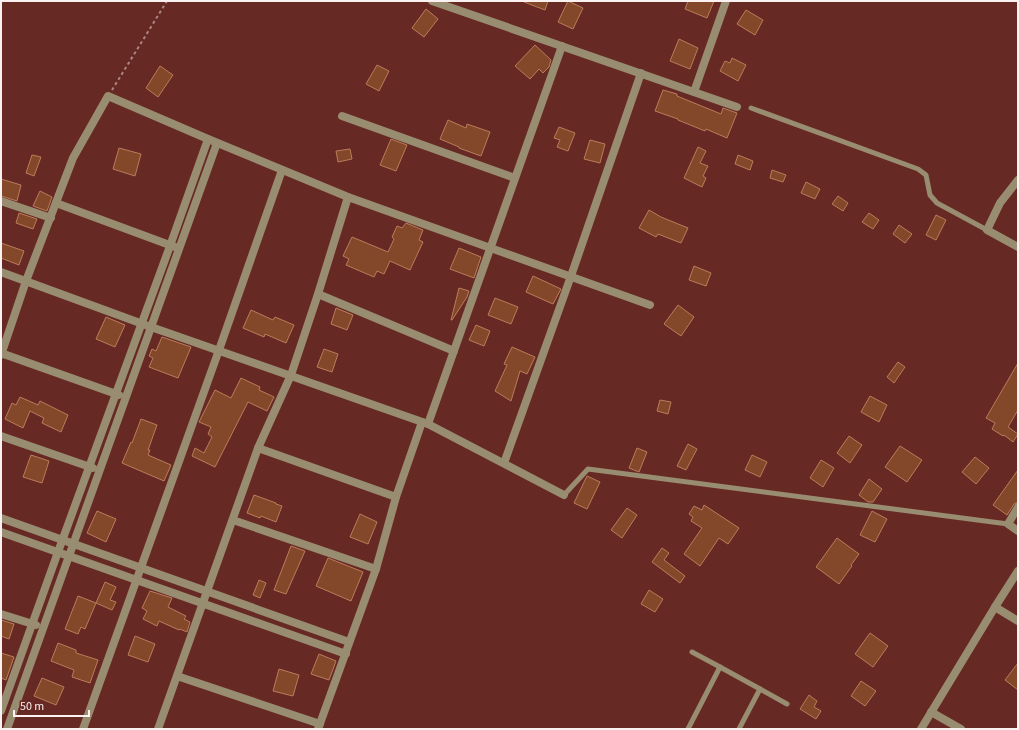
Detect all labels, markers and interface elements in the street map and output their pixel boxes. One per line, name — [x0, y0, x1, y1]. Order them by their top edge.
scale bar — [14, 692, 89, 718]
text: 50 m — [20, 698, 44, 715]

